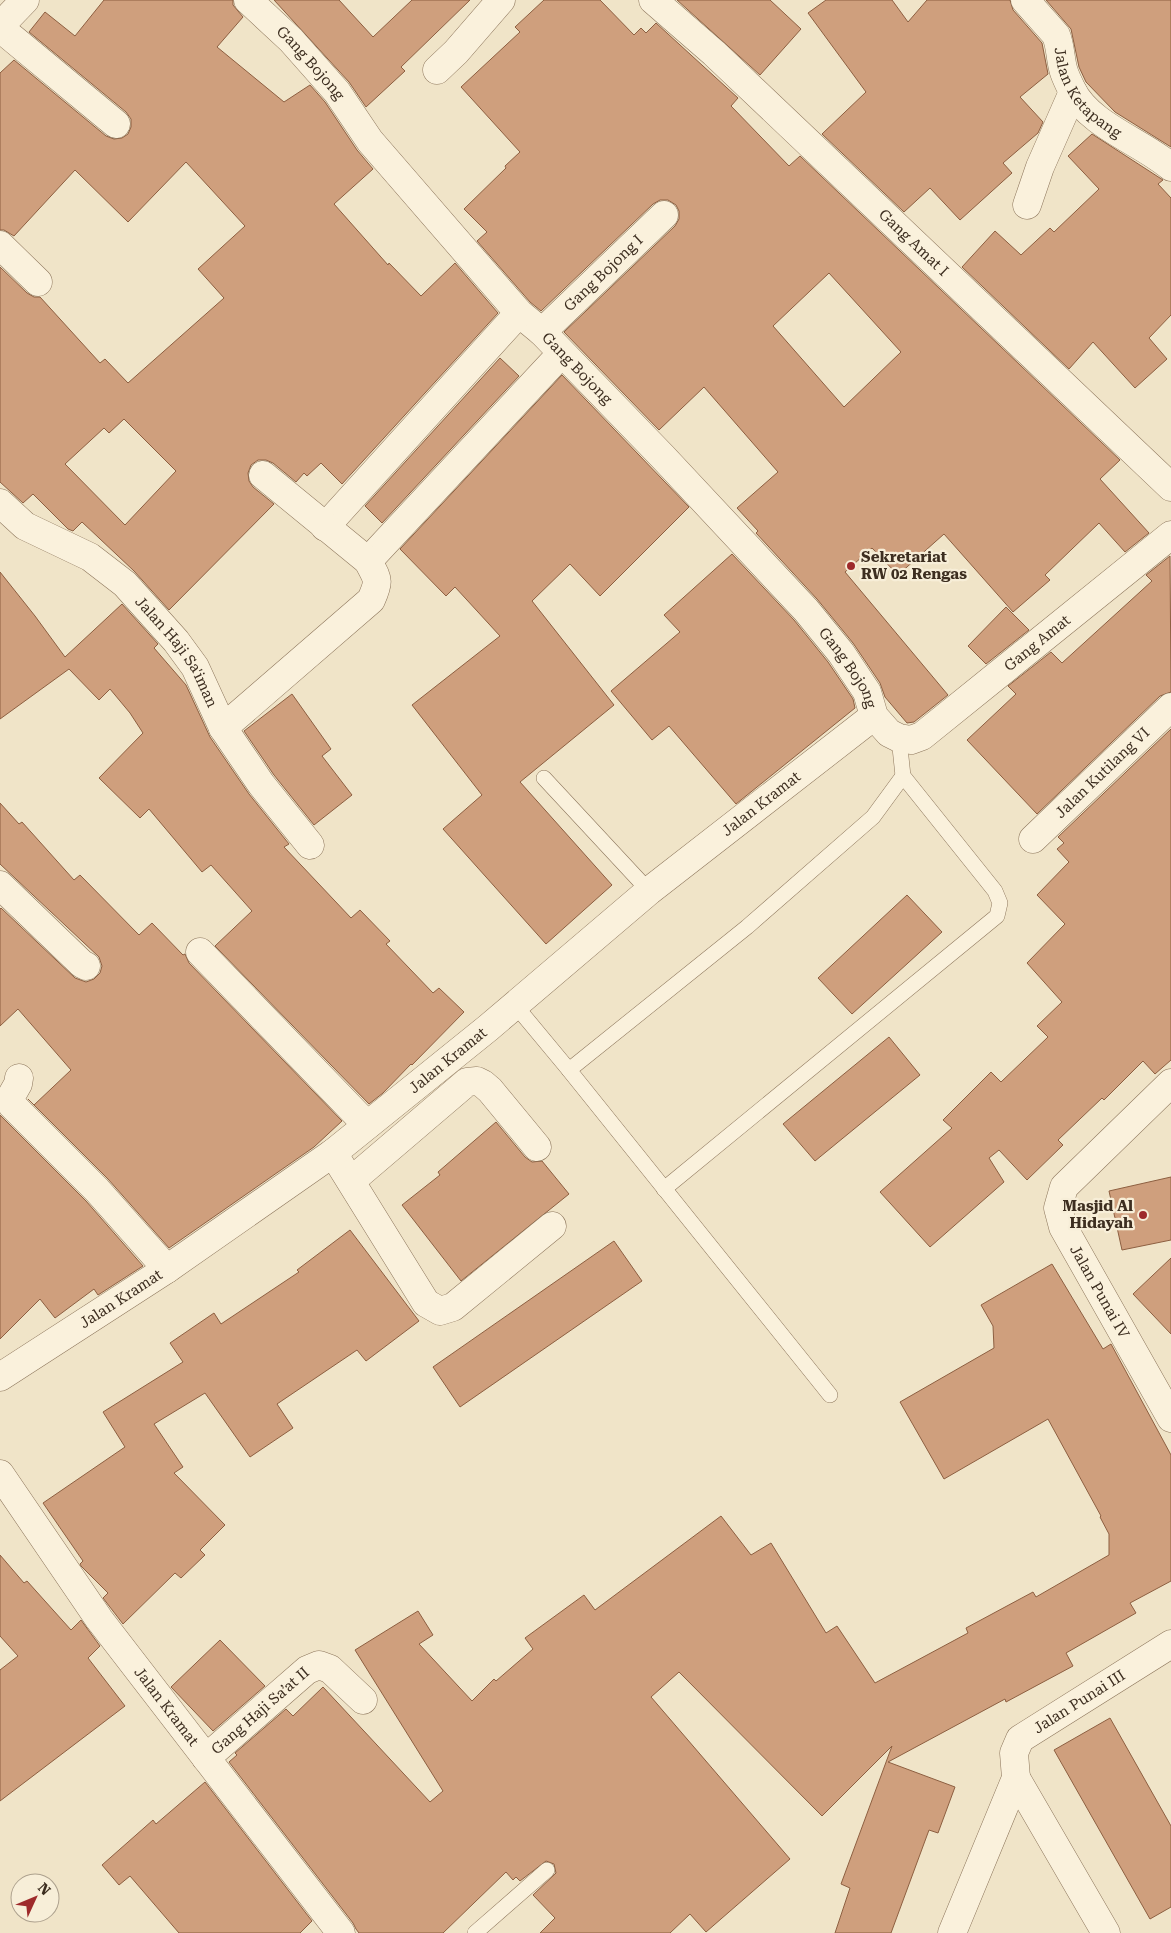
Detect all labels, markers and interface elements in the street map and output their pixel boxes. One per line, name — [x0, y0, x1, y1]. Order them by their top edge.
street label: Gang Bojong — [273, 22, 349, 104]
street label: Jalan Ketapang — [1051, 46, 1125, 142]
street label: Gang Amat I — [875, 205, 952, 280]
street label: Gang Bojong I — [560, 231, 647, 315]
street label: Gang Bojong — [538, 328, 616, 408]
place label: Sekretariat RW 02 Rengas — [861, 548, 967, 583]
marker: Sekretariat RW 02 Rengas — [845, 560, 857, 572]
street label: Jalan Haji Sa'iman — [131, 593, 221, 710]
street label: Gang Amat — [1000, 611, 1074, 675]
street label: Gang Bojong — [815, 624, 880, 711]
street label: Jalan Kutilang VI — [1051, 723, 1153, 822]
street label: Jalan Kramat — [718, 767, 804, 840]
street label: Jalan Kramat — [405, 1023, 491, 1097]
place label: Masjid Al Hidayah — [1062, 1197, 1133, 1232]
marker: Masjid Al Hidayah — [1137, 1209, 1149, 1221]
street label: Jalan Punai IV — [1066, 1242, 1133, 1342]
street label: Jalan Kramat — [76, 1265, 166, 1332]
street label: Jalan Kramat — [130, 1663, 203, 1750]
street label: Gang Haji Sa’at II — [208, 1663, 313, 1758]
street label: Jalan Punai III — [1030, 1666, 1129, 1737]
north arrow — [10, 1873, 60, 1923]
text: N — [35, 1880, 54, 1899]

